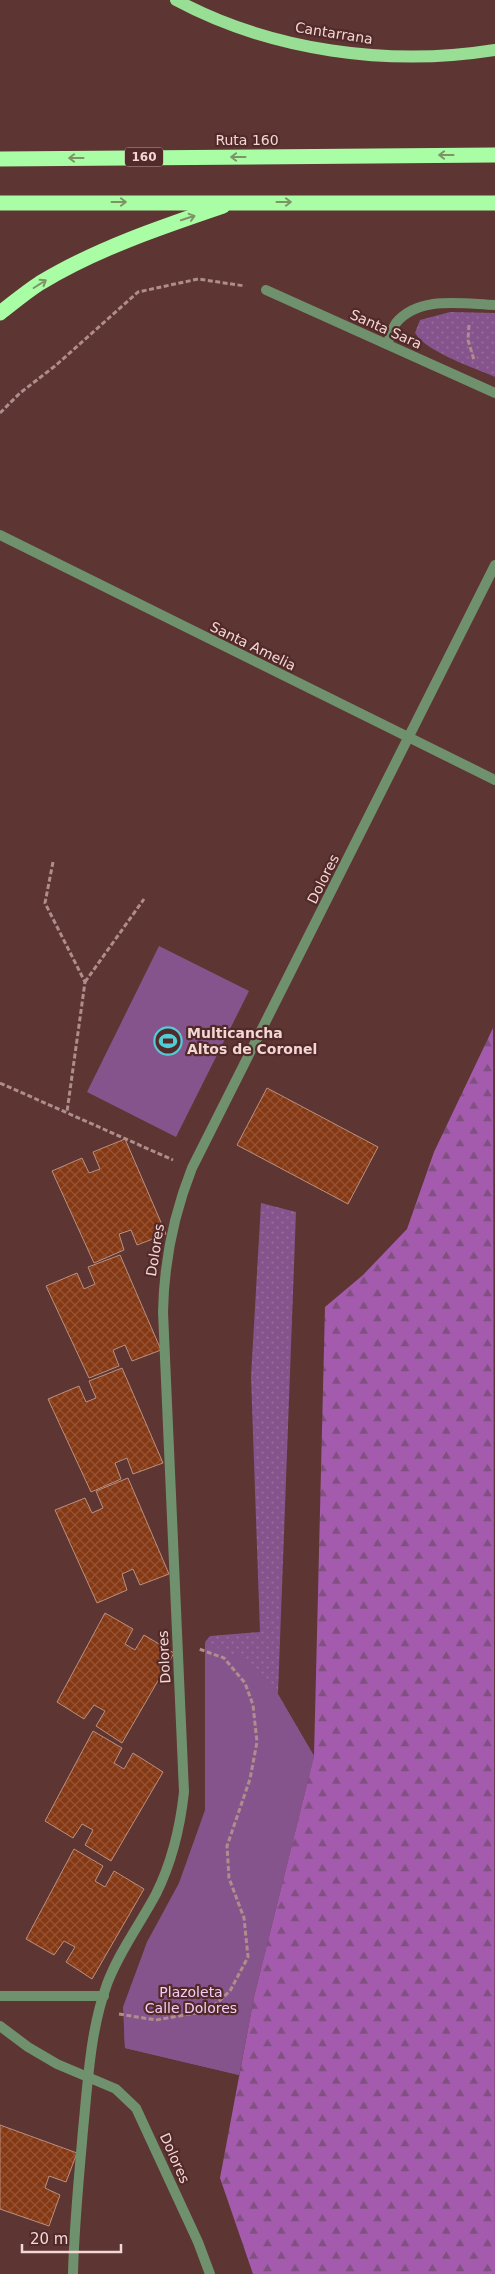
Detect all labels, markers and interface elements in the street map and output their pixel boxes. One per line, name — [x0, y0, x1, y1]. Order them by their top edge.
street label: Cantarrana — [294, 19, 374, 47]
street label: Ruta 160 — [215, 132, 279, 148]
road number: 160 — [125, 148, 163, 166]
one-way arrow — [439, 150, 455, 160]
one-way arrow — [231, 152, 247, 162]
one-way arrow — [68, 153, 84, 163]
one-way arrow — [276, 197, 292, 207]
one-way arrow — [110, 198, 126, 207]
one-way arrow — [179, 213, 195, 222]
one-way arrow — [32, 279, 46, 289]
street label: Santa Sara — [348, 306, 424, 352]
street label: Santa Amelia — [208, 618, 298, 674]
street label: Dolores — [304, 852, 342, 906]
place label: Multicancha Altos de Coronel — [187, 1025, 317, 1057]
sports icon: Multicancha Altos de Coronel — [153, 1026, 183, 1056]
street label: Dolores — [143, 1222, 167, 1278]
street label: Dolores — [155, 1630, 173, 1684]
park label: Plazoleta Calle Dolores — [145, 1984, 237, 2016]
street label: Dolores — [157, 2130, 193, 2186]
scale bar — [22, 2222, 121, 2254]
text: 20 m — [30, 2230, 68, 2248]

